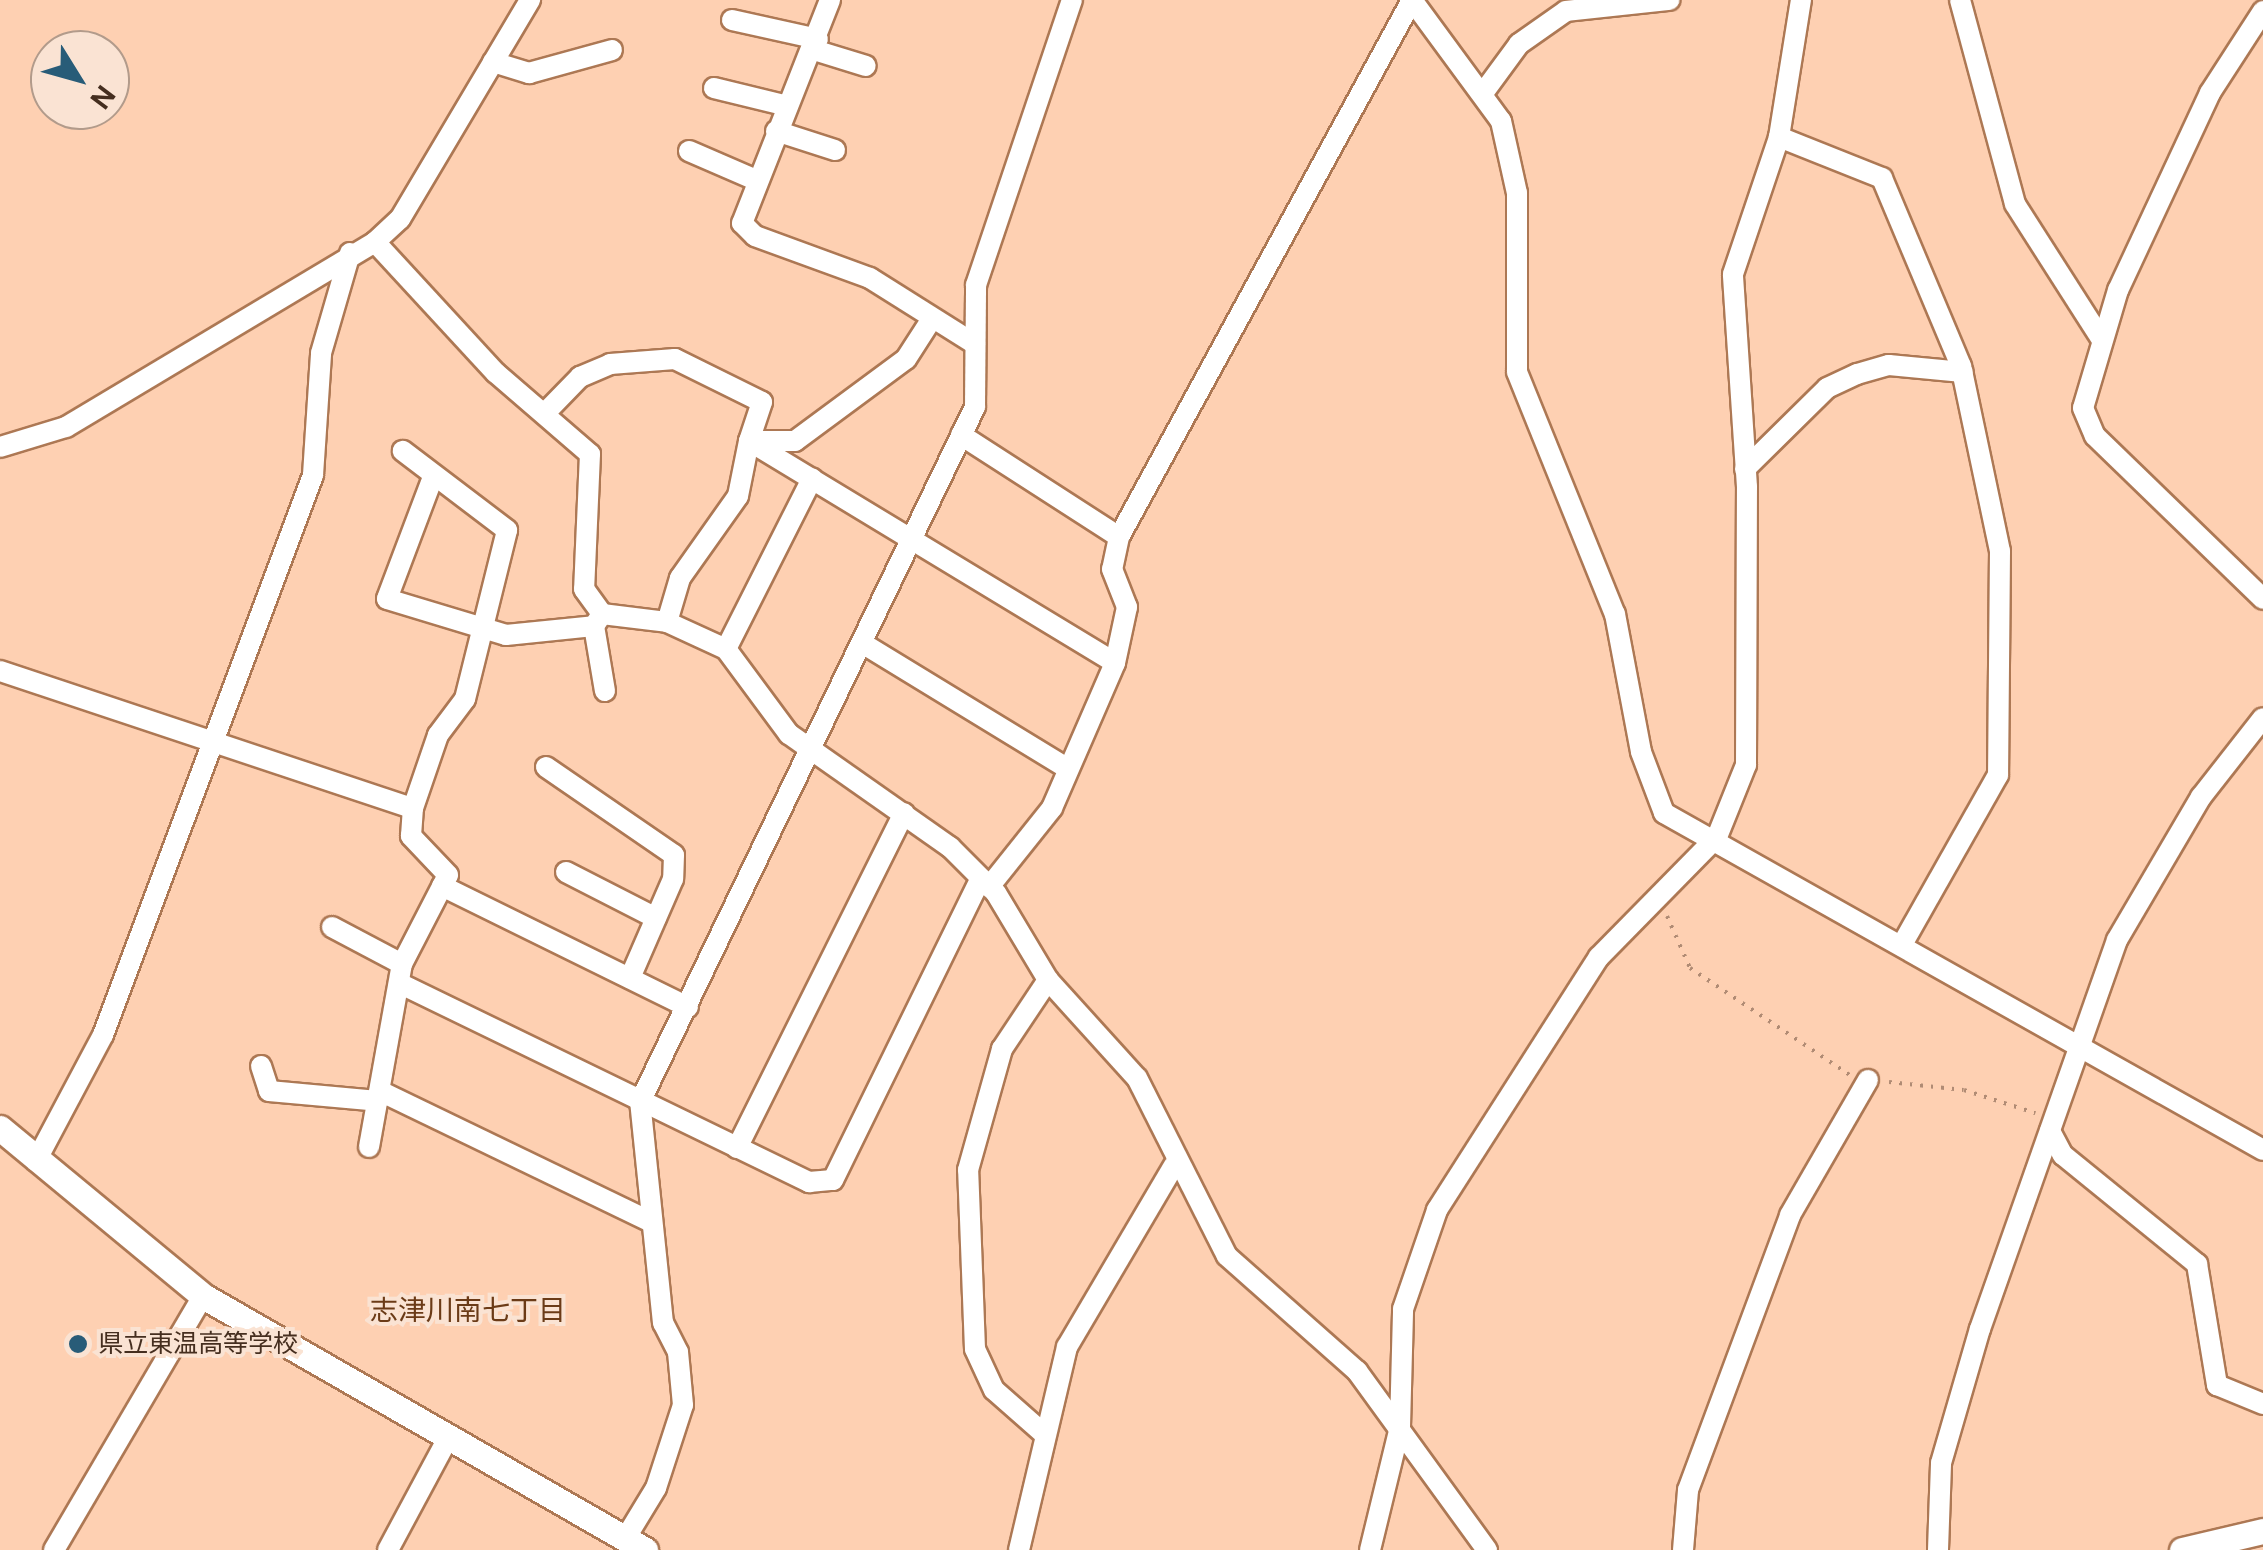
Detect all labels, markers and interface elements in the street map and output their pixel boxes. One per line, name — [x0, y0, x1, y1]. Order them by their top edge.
north arrow — [30, 30, 130, 130]
text: N — [82, 78, 124, 116]
district label: 志津川南七丁目 — [370, 1294, 566, 1328]
place label: 県立東温高等学校 — [98, 1329, 298, 1359]
marker: 県立東温高等学校 — [67, 1333, 89, 1355]

